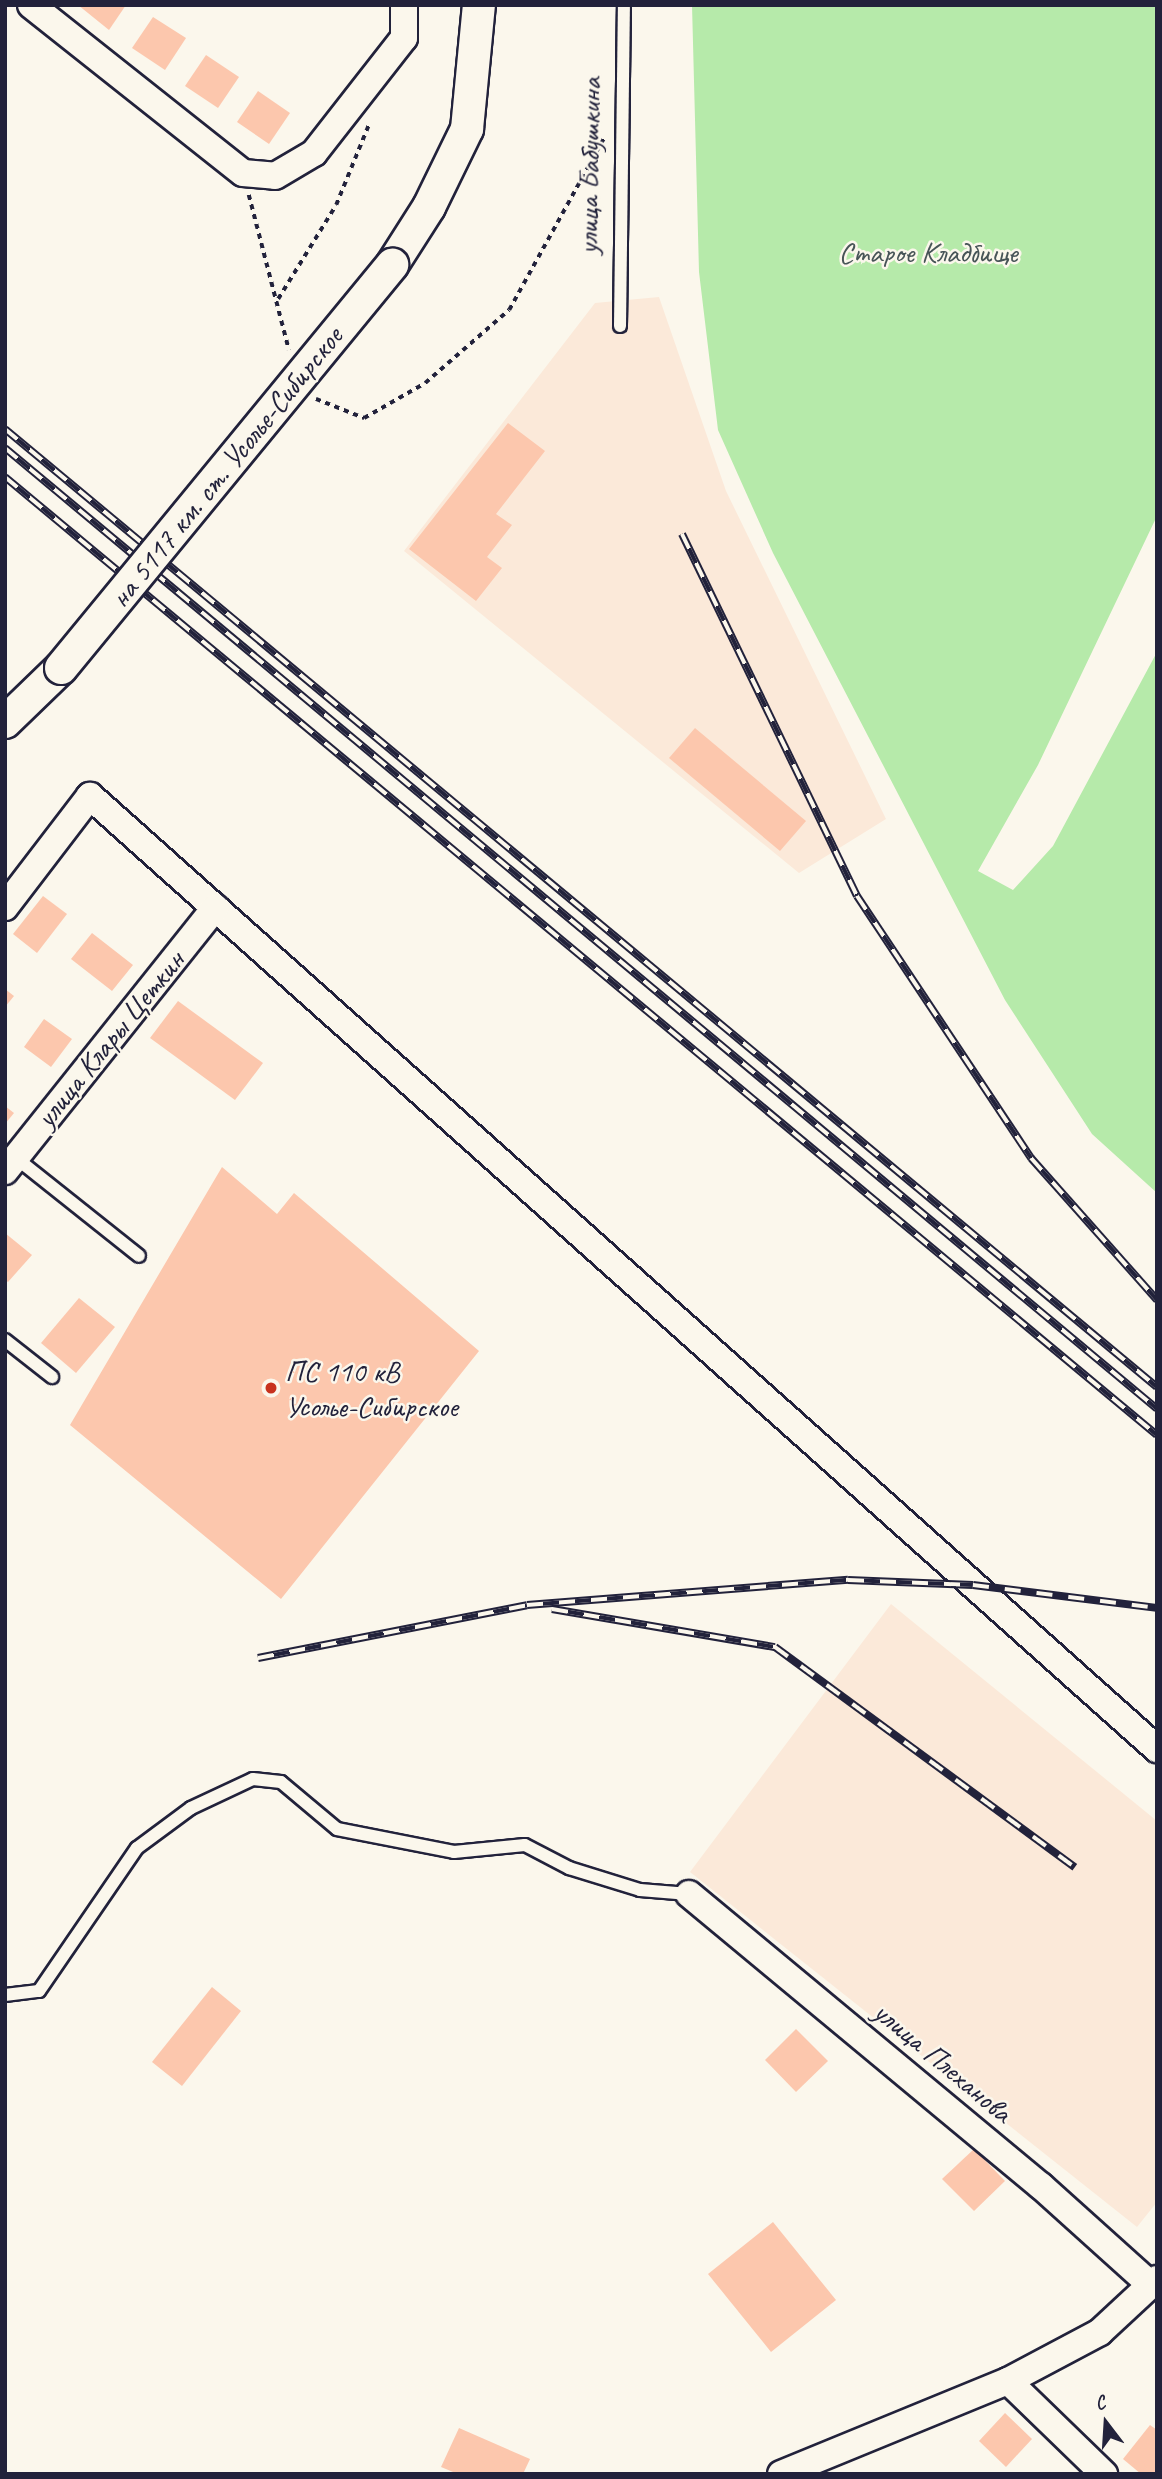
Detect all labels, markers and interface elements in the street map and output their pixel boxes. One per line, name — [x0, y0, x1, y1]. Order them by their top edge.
street label: улица Бабушкина — [569, 78, 609, 254]
park label: Старое Кладбище — [839, 234, 1017, 270]
street label: на 5117 км. ст. Усолье-Сибирское — [102, 319, 350, 615]
street label: улица Клары Цеткин — [27, 942, 193, 1136]
place label: ПС 110 кВ Усолье-Сибирское — [285, 1353, 458, 1424]
marker: ПС 110 кВ Усолье-Сибирское — [263, 1380, 279, 1396]
street label: улица Плеханова — [866, 1993, 1020, 2131]
north arrow — [1071, 2388, 1141, 2458]
text: С — [1092, 2390, 1108, 2416]

